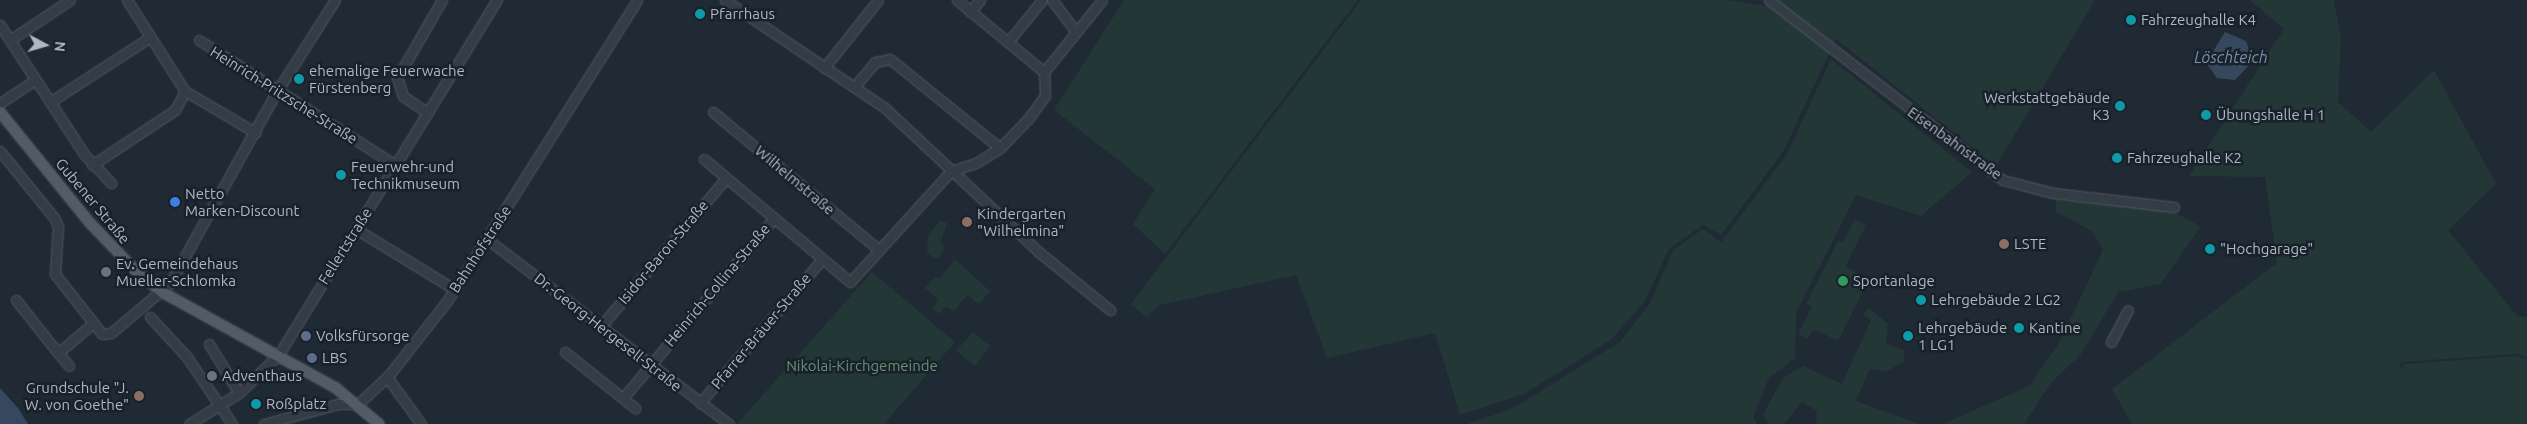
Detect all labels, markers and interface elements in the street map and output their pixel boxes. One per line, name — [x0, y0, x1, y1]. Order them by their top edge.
place label: Pfarrhaus — [710, 5, 775, 23]
marker: Pfarrhaus — [694, 8, 706, 20]
place label: Fahrzeughalle K4 — [2141, 11, 2256, 29]
marker: Fahrzeughalle K4 — [2125, 14, 2137, 26]
north arrow — [20, 20, 70, 70]
text: N — [51, 41, 68, 53]
street label: Heinrich-Pritzsche-Straße — [207, 42, 361, 148]
water label: Löschteich — [2194, 47, 2268, 67]
place label: ehemalige Feuerwache Fürstenberg — [309, 61, 465, 96]
marker: ehemalige Feuerwache Fürstenberg — [293, 73, 305, 85]
place label: Werkstattgebäude K3 — [1984, 88, 2110, 123]
marker: Werkstattgebäude K3 — [2114, 100, 2126, 112]
street label: Eisenbahnstraße — [1904, 103, 2006, 183]
place label: Übungshalle H 1 — [2216, 106, 2325, 124]
marker: Übungshalle H 1 — [2200, 109, 2212, 121]
street label: Wilhelmstraße — [751, 141, 839, 219]
place label: Fahrzeughalle K2 — [2127, 149, 2242, 167]
marker: Fahrzeughalle K2 — [2111, 152, 2123, 164]
street label: Gubener Straße — [52, 155, 134, 247]
place label: Feuerwehr-und Technikmuseum — [351, 157, 460, 192]
marker: Feuerwehr-und Technikmuseum — [335, 169, 347, 181]
place label: Netto Marken-Discount — [185, 184, 299, 219]
marker: Netto Marken-Discount — [169, 196, 181, 208]
street label: Isidor-Baron-Straße — [614, 196, 712, 308]
street label: Bahnhofstraße — [445, 202, 515, 296]
street label: Fellertstraße — [314, 204, 376, 288]
place label: Kindergarten "Wilhelmina" — [977, 204, 1066, 239]
marker: Kindergarten "Wilhelmina" — [961, 216, 973, 228]
street label: Heinrich-Collina-Straße — [660, 220, 774, 350]
place label: LSTE — [2014, 235, 2046, 253]
marker: LSTE — [1998, 238, 2010, 250]
place label: "Hochgarage" — [2220, 240, 2313, 258]
marker: "Hochgarage" — [2204, 243, 2216, 255]
place label: Ev. Gemeindehaus Mueller-Schlomka — [116, 254, 238, 289]
marker: Ev. Gemeindehaus Mueller-Schlomka — [100, 266, 112, 278]
street label: Dr.-Georg-Hergesell-Straße — [531, 269, 685, 395]
street label: Pfarrer-Bräuer-Straße — [707, 269, 815, 393]
place label: Sportanlage — [1853, 272, 1935, 290]
marker: Sportanlage — [1837, 275, 1849, 287]
place label: Lehrgebäude 2 LG2 — [1931, 291, 2061, 309]
marker: Lehrgebäude 2 LG2 — [1915, 294, 1927, 306]
place label: Lehrgebäude 1 LG1 — [1918, 318, 2007, 353]
place label: Kantine — [2029, 319, 2081, 337]
marker: Kantine — [2013, 322, 2025, 334]
place label: Volksfürsorge — [316, 327, 410, 345]
marker: Volksfürsorge — [300, 330, 312, 342]
marker: Lehrgebäude 1 LG1 — [1902, 330, 1914, 342]
place label: LBS — [322, 349, 347, 367]
marker: LBS — [306, 352, 318, 364]
park label: Nikolai-Kirchgemeinde — [786, 357, 938, 375]
place label: Adventhaus — [222, 367, 302, 385]
marker: Adventhaus — [206, 370, 218, 382]
place label: Grundschule "J. W. von Goethe" — [25, 378, 129, 413]
marker: Grundschule "J. W. von Goethe" — [133, 390, 145, 402]
place label: Roßplatz — [266, 395, 326, 413]
marker: Roßplatz — [250, 398, 262, 410]

